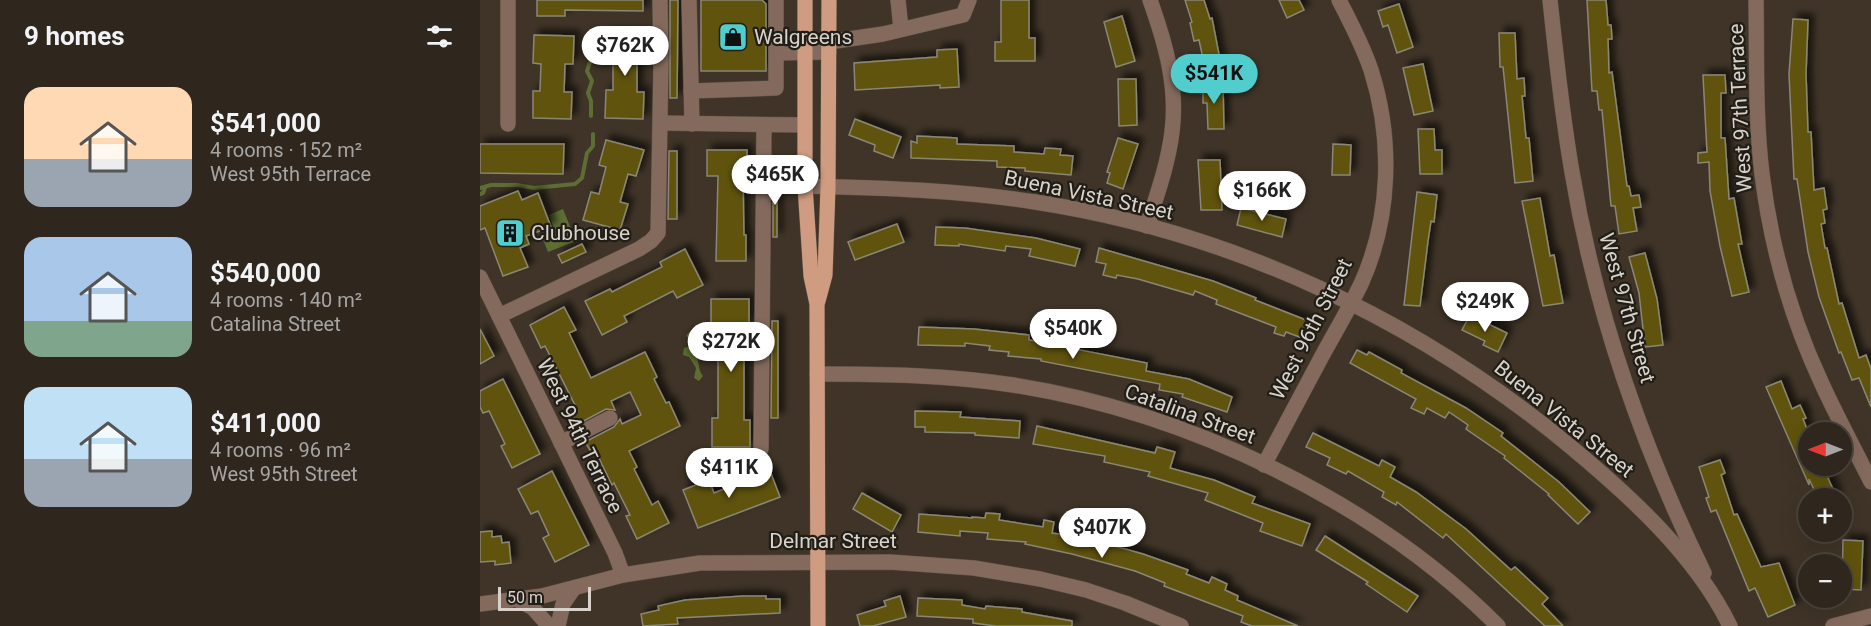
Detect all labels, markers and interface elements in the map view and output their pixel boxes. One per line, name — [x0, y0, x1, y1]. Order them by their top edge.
icon: filters — [423, 20, 456, 53]
text: 9 homes — [24, 21, 125, 51]
shop icon: Walgreens — [717, 21, 749, 53]
street label: West 97th Terrace — [1724, 23, 1756, 193]
place label: Walgreens — [754, 25, 852, 49]
pin: $762K — [583, 26, 667, 77]
text: $762K — [596, 33, 654, 57]
pin: $541K — [1172, 54, 1256, 105]
text: $541K — [1185, 61, 1243, 85]
text: $541,000 — [210, 108, 321, 138]
icon: home — [72, 111, 144, 183]
text: 4 rooms · 152 m² — [210, 138, 362, 162]
pin: $465K — [733, 155, 817, 206]
text: West 95th Terrace — [210, 162, 371, 186]
text: $465K — [746, 162, 804, 186]
street label: Buena Vista Street — [1002, 165, 1176, 225]
pin: $166K — [1220, 171, 1304, 222]
text: $166K — [1233, 178, 1291, 202]
building icon: Clubhouse — [494, 217, 526, 249]
place label: Clubhouse — [531, 221, 630, 245]
street label: West 97th Street — [1594, 230, 1660, 386]
street label: West 96th Street — [1265, 254, 1357, 404]
text: $540,000 — [210, 258, 321, 288]
icon: home — [72, 261, 144, 333]
pin: $249K — [1443, 282, 1527, 333]
text: 4 rooms · 140 m² — [210, 288, 362, 312]
text: $249K — [1456, 289, 1514, 313]
pin: $540K — [1031, 309, 1115, 360]
text: Catalina Street — [210, 312, 341, 336]
text: $540K — [1044, 316, 1102, 340]
pin: $272K — [689, 322, 773, 373]
text: $272K — [702, 329, 760, 353]
street label: West 94th Terrace — [532, 355, 628, 517]
street label: Buena Vista Street — [1490, 355, 1639, 483]
street label: Catalina Street — [1121, 379, 1259, 449]
text: $411,000 — [210, 408, 321, 438]
icon: home — [72, 411, 144, 483]
north arrow — [1798, 422, 1852, 476]
map controls — [1798, 422, 1852, 608]
text: 4 rooms · 96 m² — [210, 438, 351, 462]
pin: $411K — [687, 448, 771, 499]
text: $411K — [700, 455, 758, 479]
text: West 95th Street — [210, 462, 358, 486]
button: + — [1798, 488, 1852, 542]
pin: $407K — [1060, 508, 1144, 559]
text: $407K — [1073, 515, 1131, 539]
street label: Delmar Street — [769, 529, 897, 553]
button: − — [1798, 554, 1852, 608]
scale bar — [498, 584, 591, 612]
text: 50 m — [507, 588, 543, 607]

